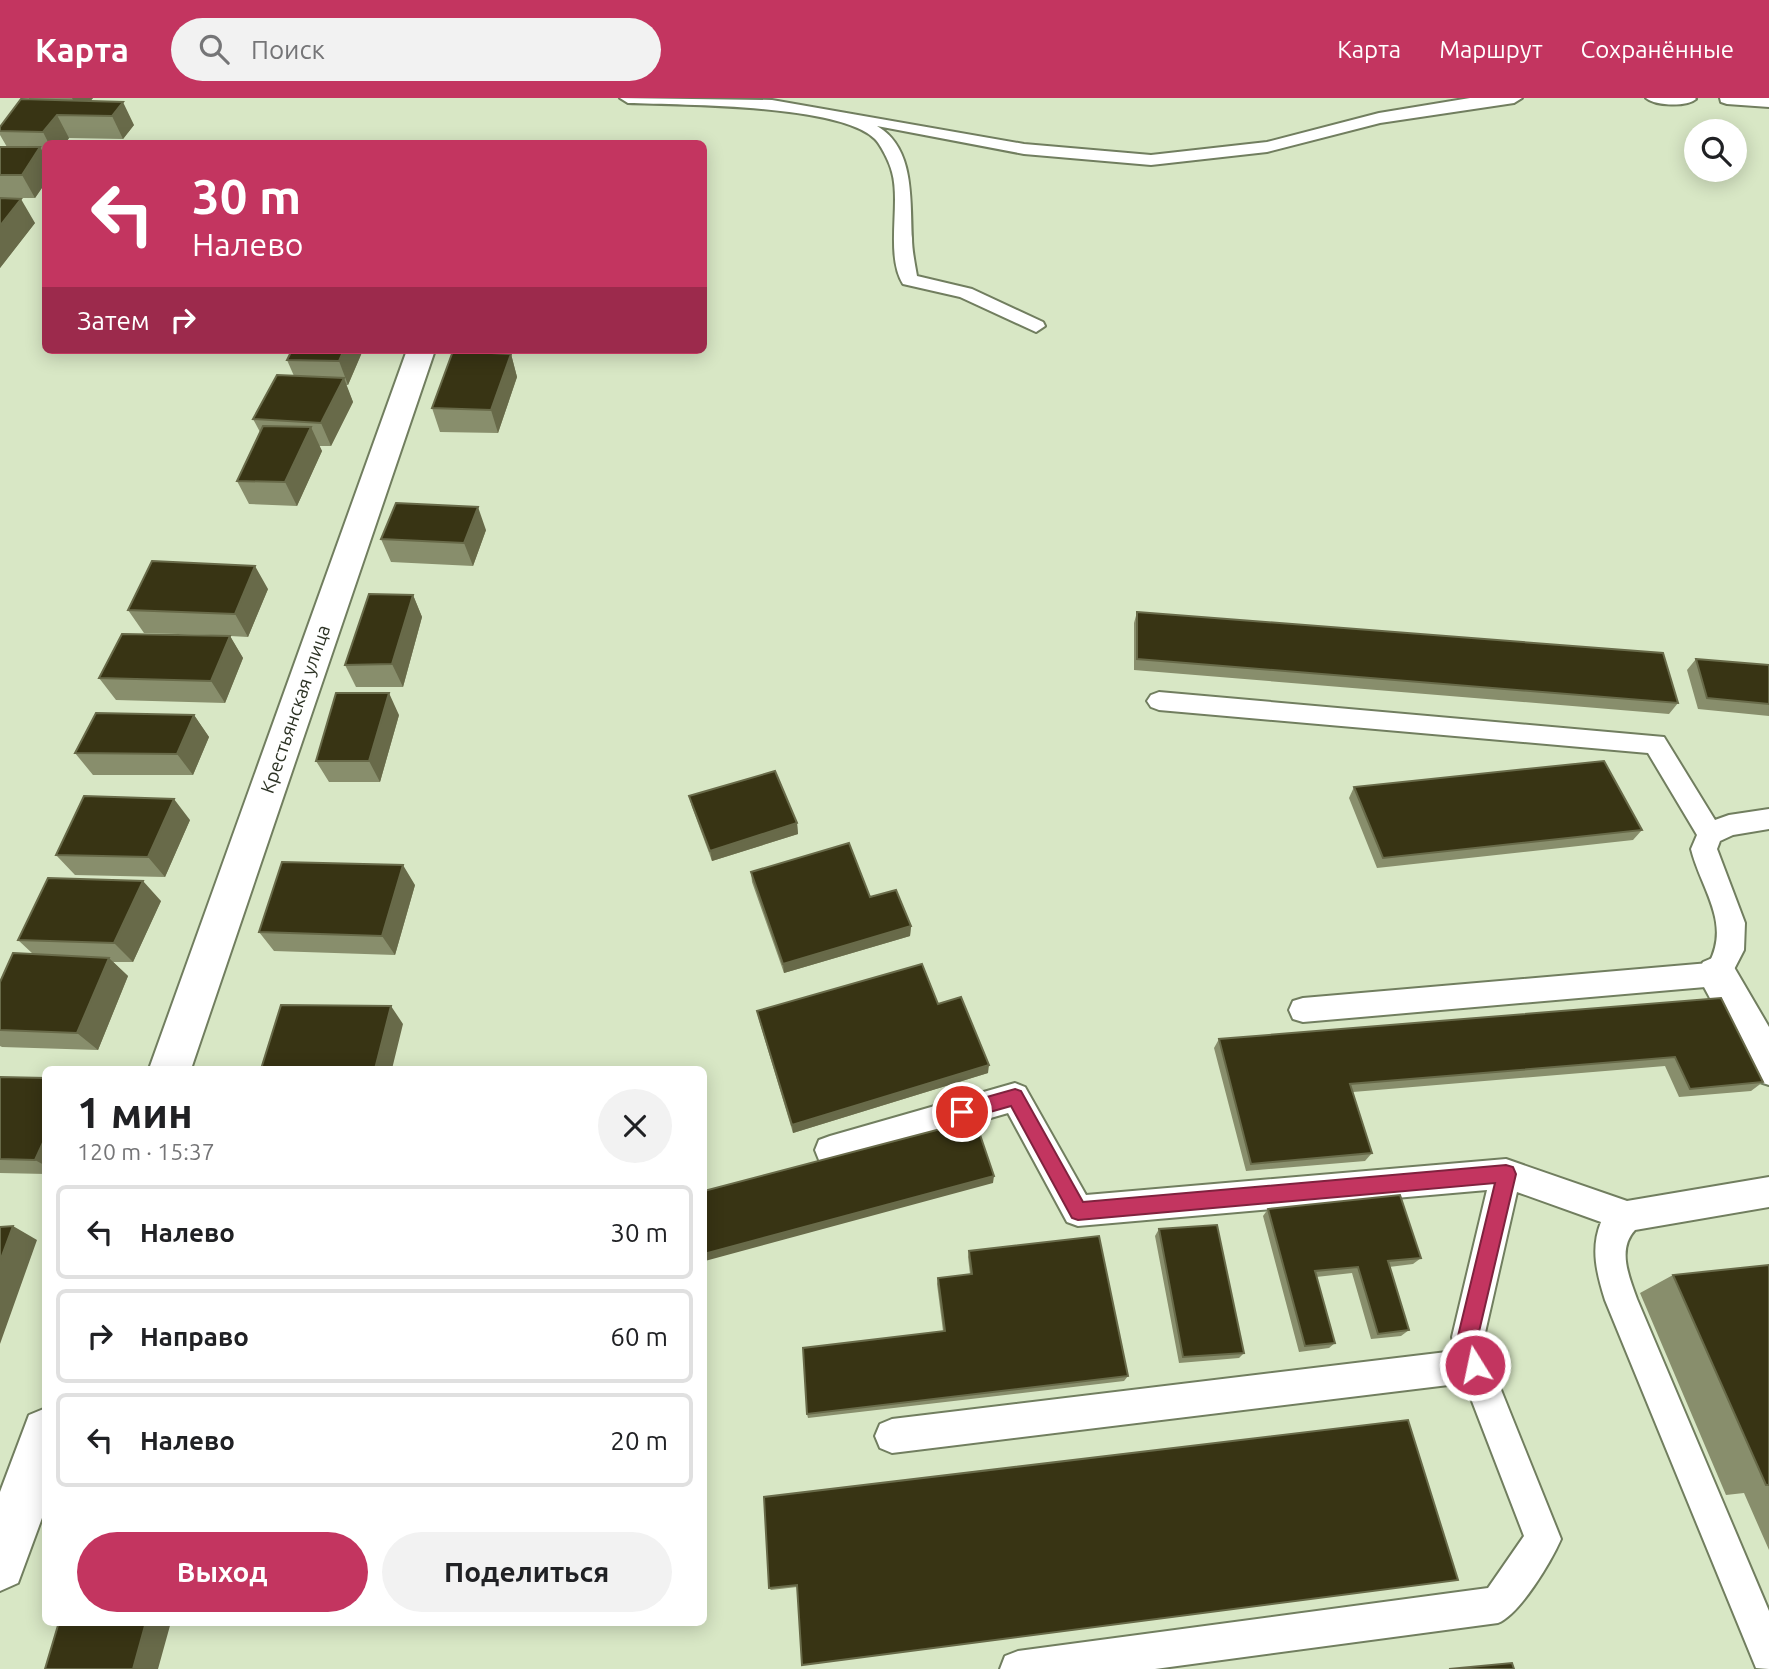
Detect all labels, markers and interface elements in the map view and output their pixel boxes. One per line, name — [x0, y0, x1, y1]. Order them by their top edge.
search box — [171, 18, 661, 81]
icon: search — [195, 30, 233, 68]
text: Карта — [35, 31, 129, 68]
text: Поиск — [251, 35, 325, 64]
text: Карта — [1337, 36, 1401, 63]
text: Маршрут — [1439, 36, 1543, 63]
text: Сохранённые — [1581, 36, 1734, 63]
map controls — [1684, 119, 1747, 182]
button: search — [1684, 119, 1747, 182]
icon: left — [77, 168, 168, 259]
text: 30 m — [192, 168, 301, 223]
text: Налево — [192, 226, 304, 262]
icon: right — [164, 301, 202, 339]
text: Затем — [77, 306, 150, 335]
street label: Крестьянская улица — [256, 622, 334, 796]
pin — [932, 1082, 992, 1142]
text: 1 мин — [77, 1089, 193, 1136]
button: close — [598, 1089, 672, 1163]
icon: arrive — [943, 1093, 981, 1131]
text: 120 m · 15:37 — [77, 1139, 215, 1164]
icon: left — [81, 1213, 119, 1251]
text: Налево — [140, 1218, 235, 1247]
text: 30 m — [610, 1218, 668, 1247]
icon: right — [81, 1317, 119, 1355]
text: Направо — [140, 1322, 249, 1351]
text: 60 m — [610, 1322, 668, 1351]
position arrow — [1438, 1328, 1512, 1402]
icon: left — [81, 1421, 119, 1459]
text: Налево — [140, 1426, 235, 1455]
text: 20 m — [610, 1426, 668, 1455]
button: Выход — [77, 1532, 368, 1612]
button: Поделиться — [382, 1532, 672, 1612]

